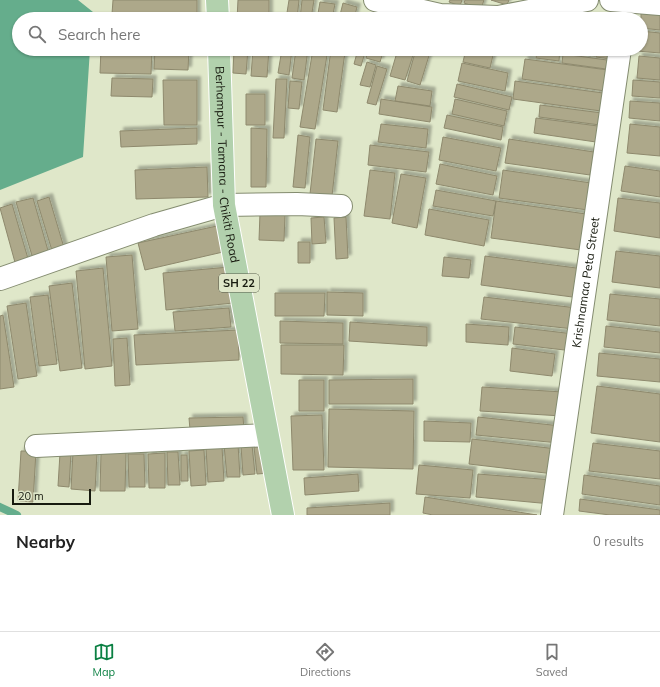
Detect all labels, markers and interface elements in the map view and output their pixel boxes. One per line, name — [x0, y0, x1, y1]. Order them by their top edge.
search box — [12, 12, 648, 56]
icon: search — [26, 23, 48, 45]
text: Search here — [58, 25, 140, 44]
street label: Berhampur - Tamana - Chikiti Road — [213, 66, 243, 264]
street label: Krishnamaa Peta Street — [568, 216, 602, 349]
road number: SH 22 — [219, 274, 259, 292]
scale bar — [12, 487, 91, 506]
text: 20 m — [18, 489, 44, 503]
text: Nearby — [16, 531, 75, 552]
text: 0 results — [593, 533, 644, 549]
tab: Map — [92, 641, 115, 679]
tab: Directions — [300, 641, 351, 679]
tab: Saved — [536, 641, 568, 679]

